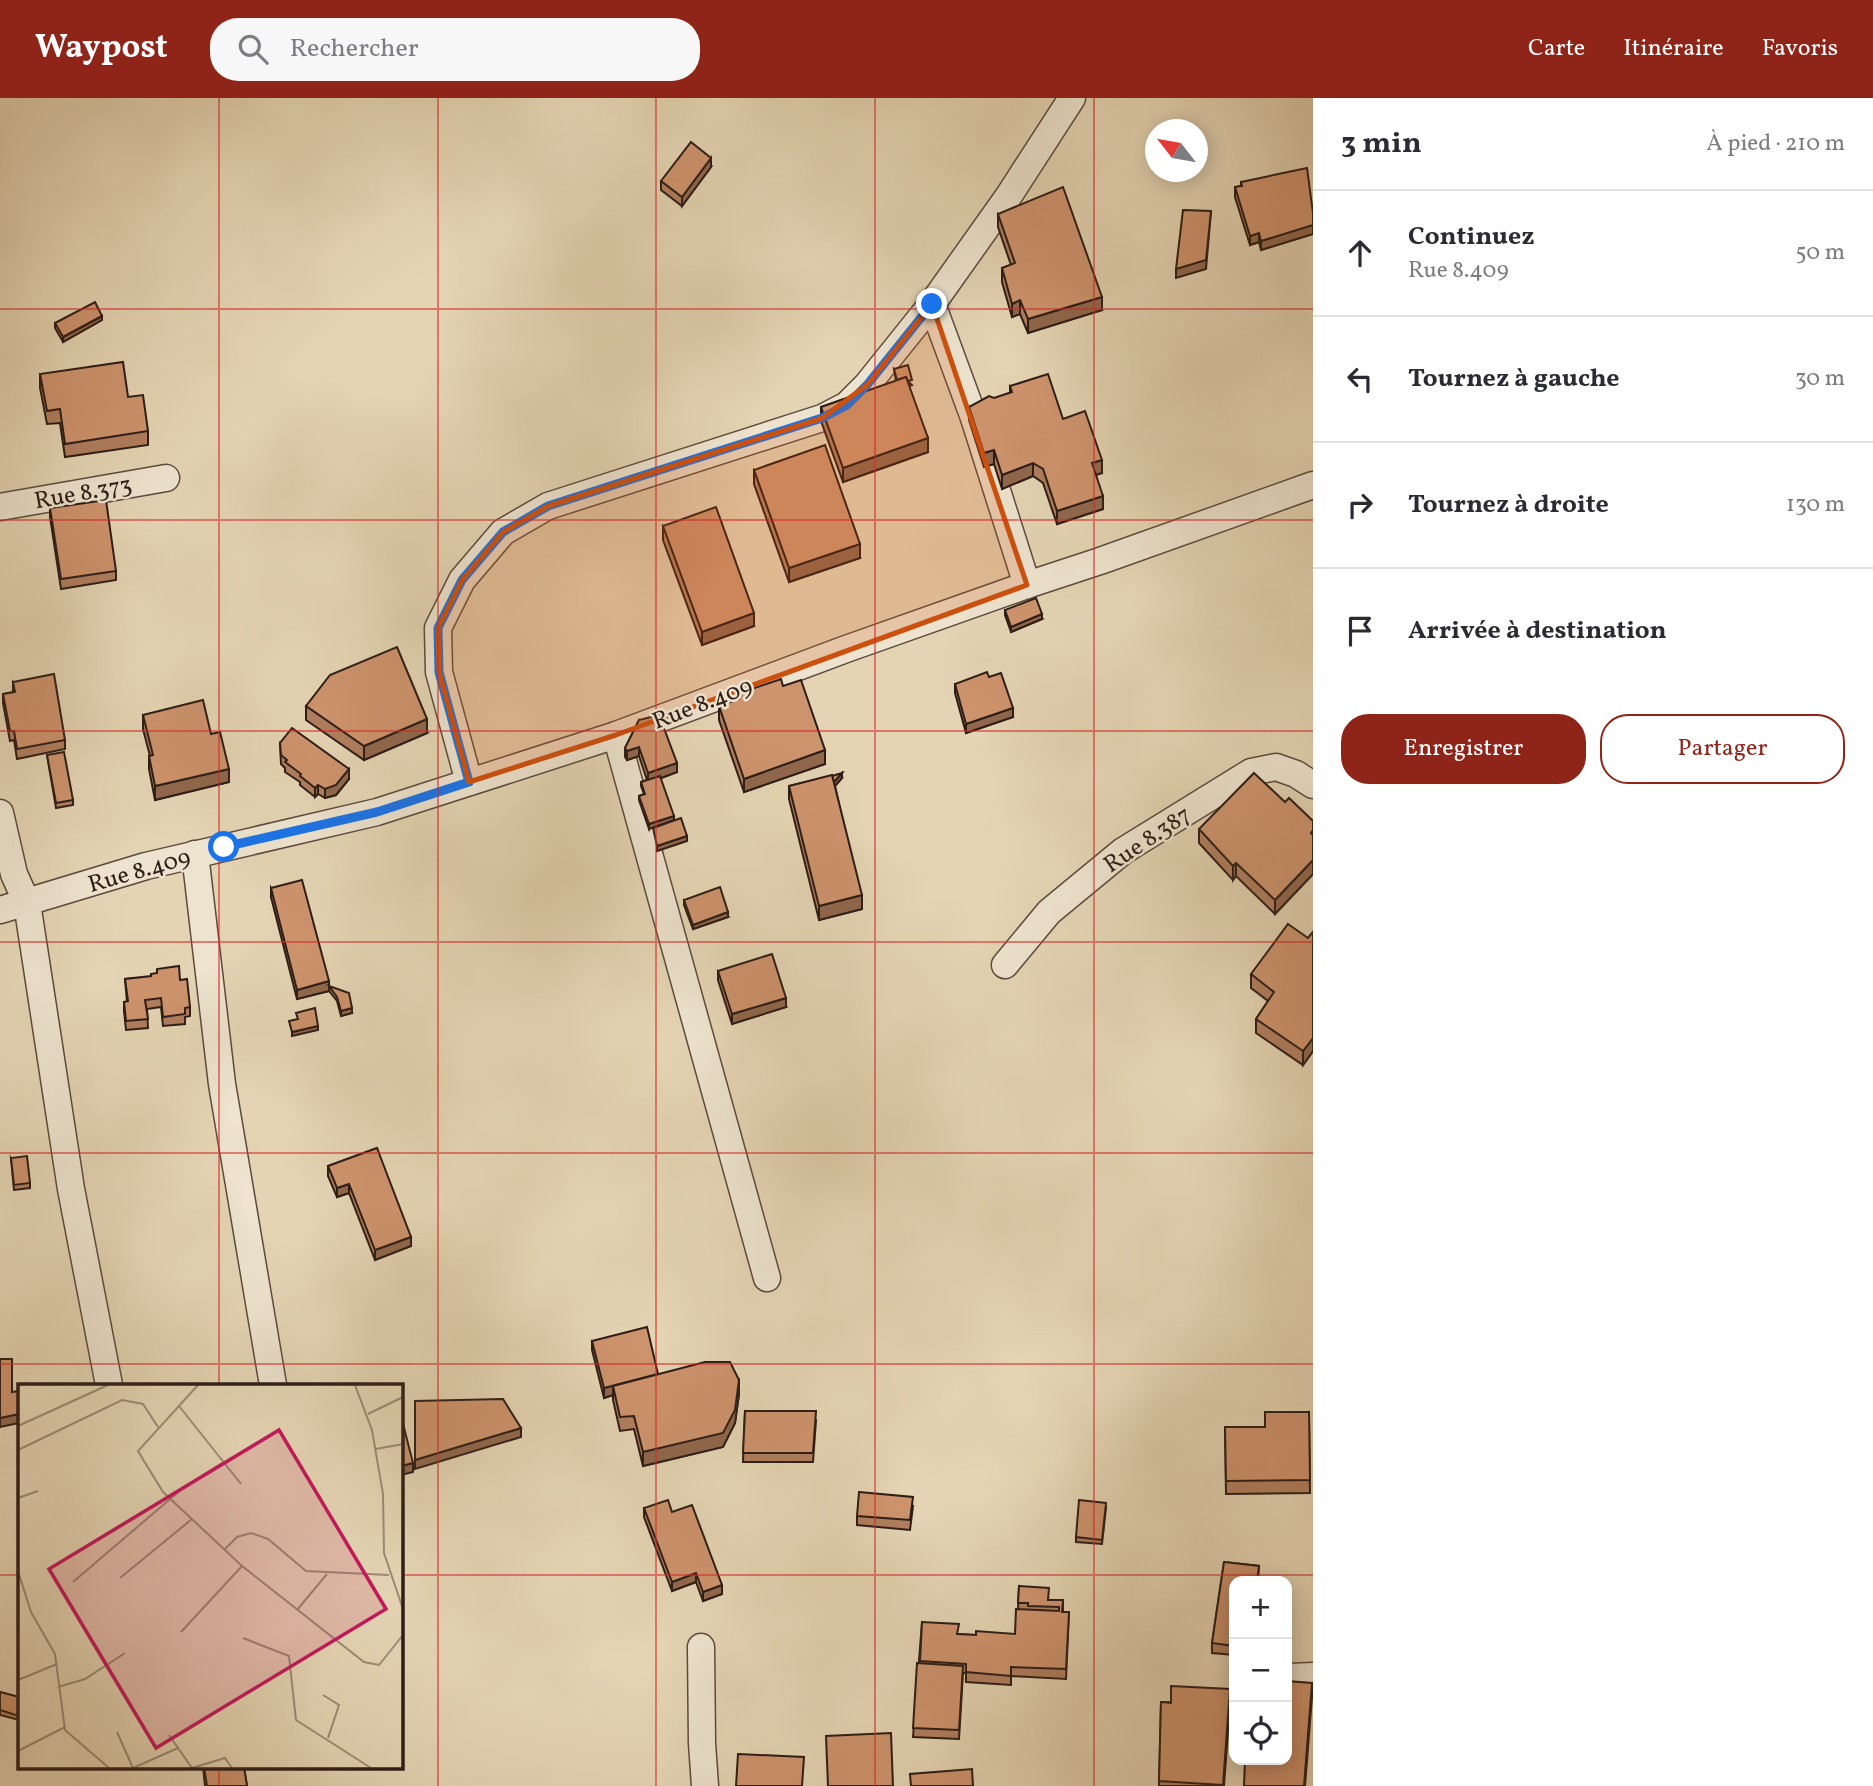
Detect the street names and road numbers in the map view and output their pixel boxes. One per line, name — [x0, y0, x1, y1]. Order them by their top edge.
street label: Rue 8.373 — [32, 469, 135, 519]
street label: Rue 8.409 — [648, 670, 758, 740]
street label: Rue 8.387 — [1098, 799, 1199, 882]
street label: Rue 8.409 — [84, 841, 195, 903]

